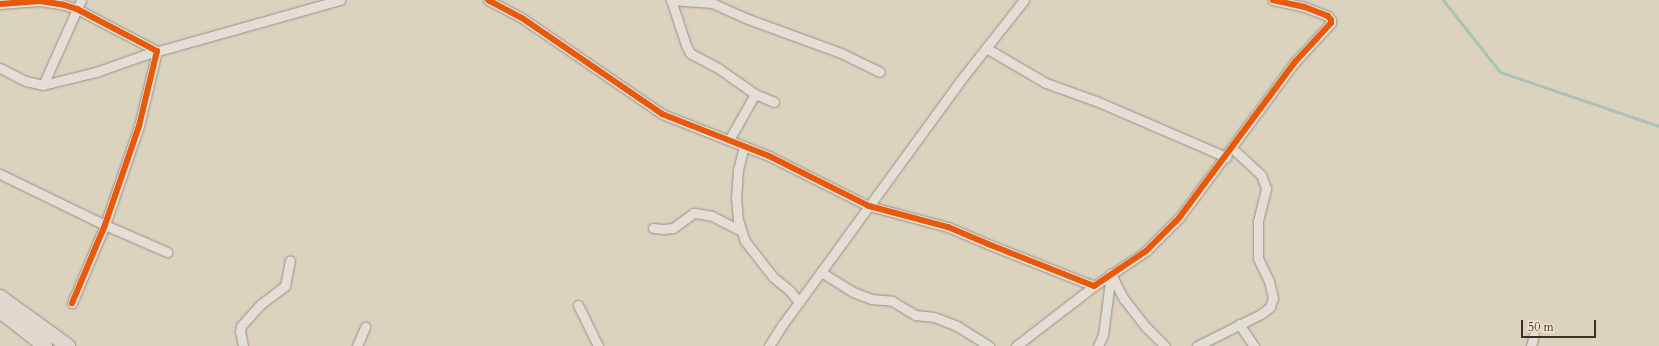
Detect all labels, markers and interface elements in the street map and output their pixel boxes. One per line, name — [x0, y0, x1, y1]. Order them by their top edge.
scale bar — [1523, 312, 1598, 338]
text: 50 m — [1528, 319, 1554, 335]

